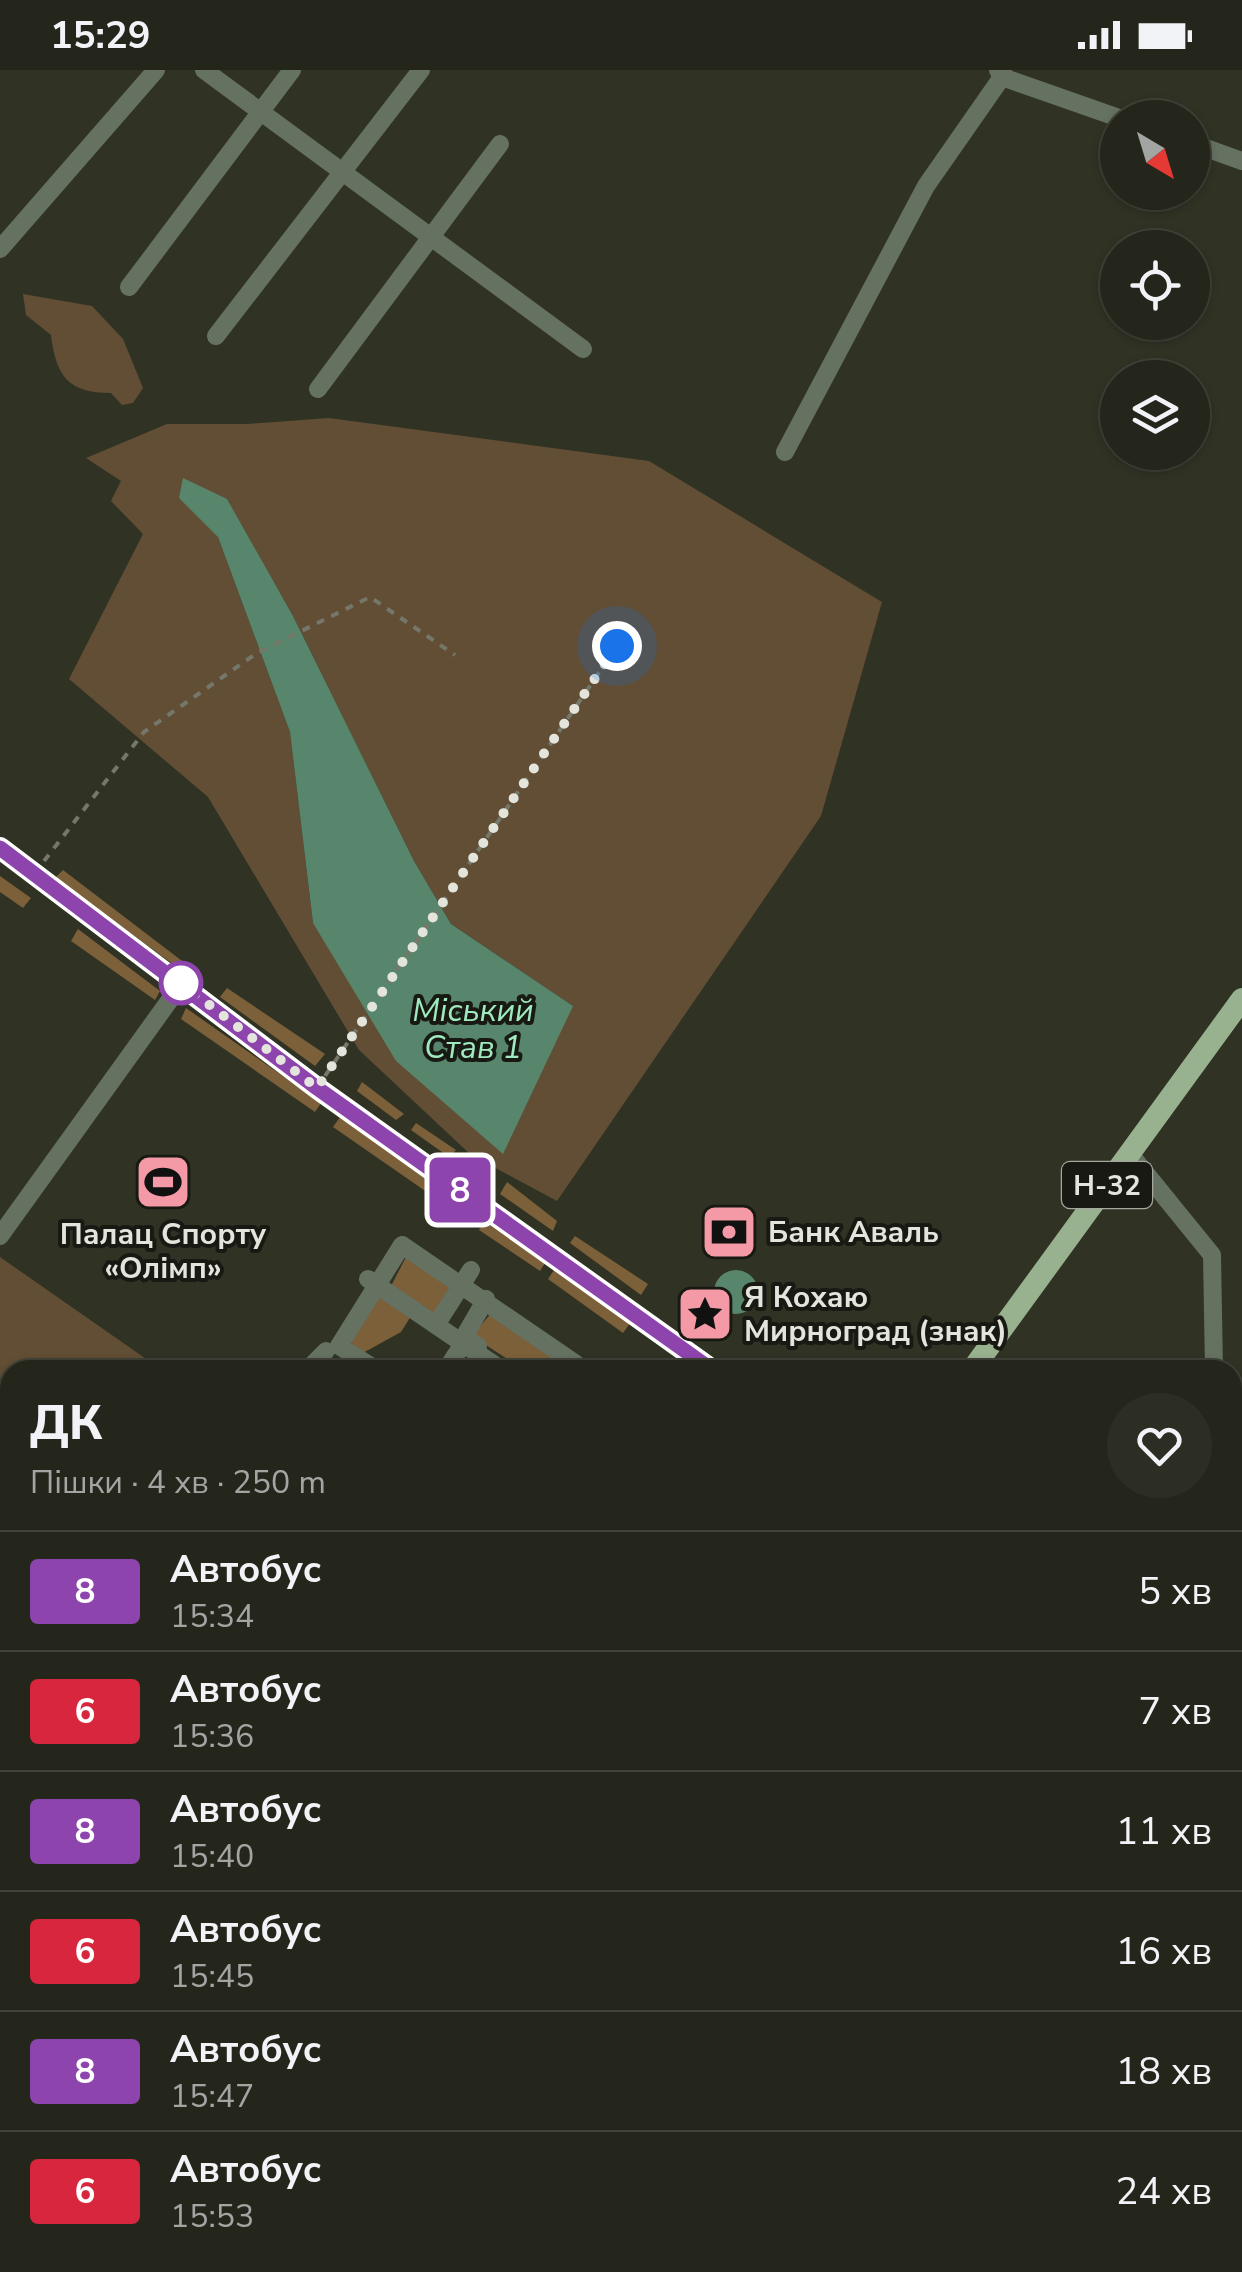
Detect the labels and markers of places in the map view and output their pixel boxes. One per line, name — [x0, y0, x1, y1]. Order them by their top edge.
unlabelled marker — [160, 962, 202, 1004]
sports icon: Палац Спорту «Олімп» — [133, 1152, 193, 1212]
bank icon: Банк Аваль — [699, 1202, 759, 1262]
place label: Банк Аваль — [768, 1212, 939, 1253]
place label: Палац Спорту «Олімп» — [60, 1214, 267, 1289]
place label: Я Кохаю Мирноград (знак) — [744, 1277, 1007, 1352]
place icon: Я Кохаю Мирноград (знак) — [675, 1284, 735, 1344]

